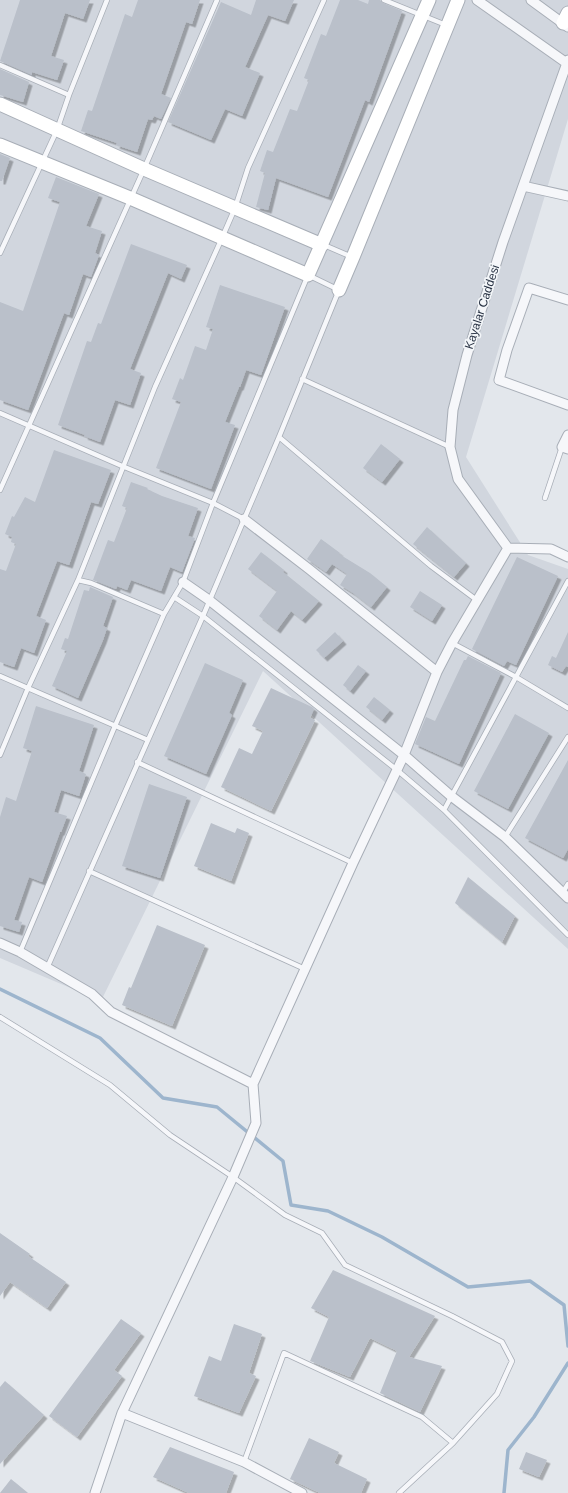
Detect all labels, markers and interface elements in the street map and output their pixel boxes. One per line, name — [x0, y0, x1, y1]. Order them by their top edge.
street label: Kayalar Caddesi — [462, 263, 502, 351]

